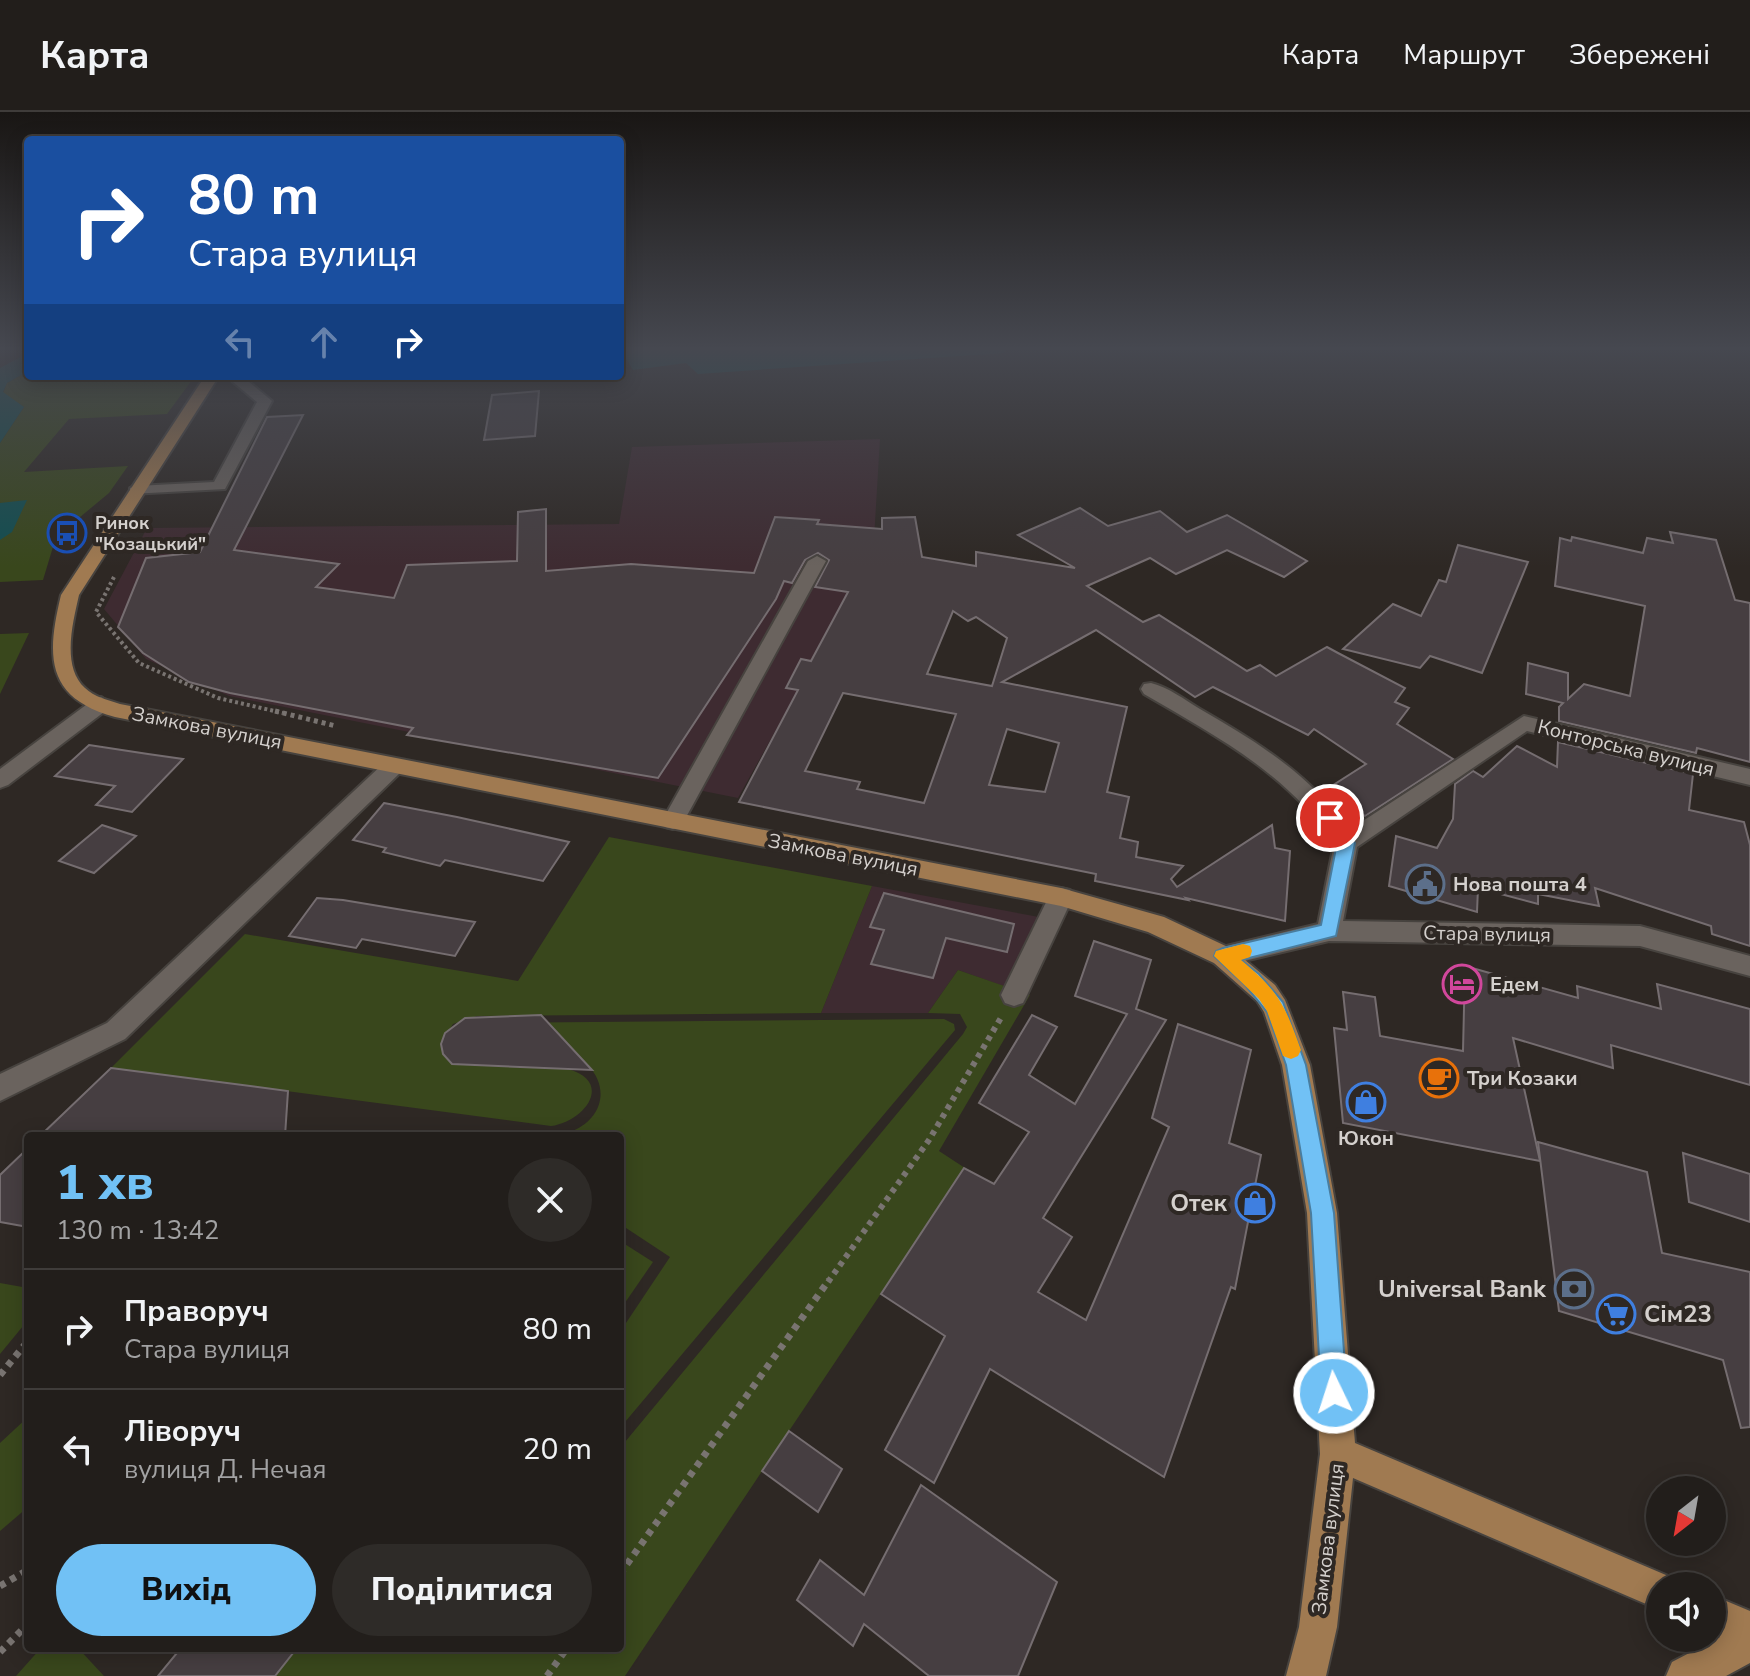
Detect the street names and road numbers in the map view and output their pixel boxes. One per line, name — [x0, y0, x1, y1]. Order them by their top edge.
street label: Замкова вулиця — [130, 700, 284, 756]
street label: Конторська вулиця — [1535, 713, 1717, 783]
street label: Замкова вулиця — [766, 827, 920, 883]
street label: Стара вулиця — [1423, 919, 1551, 949]
street label: Замкова вулиця — [1305, 1462, 1351, 1616]

